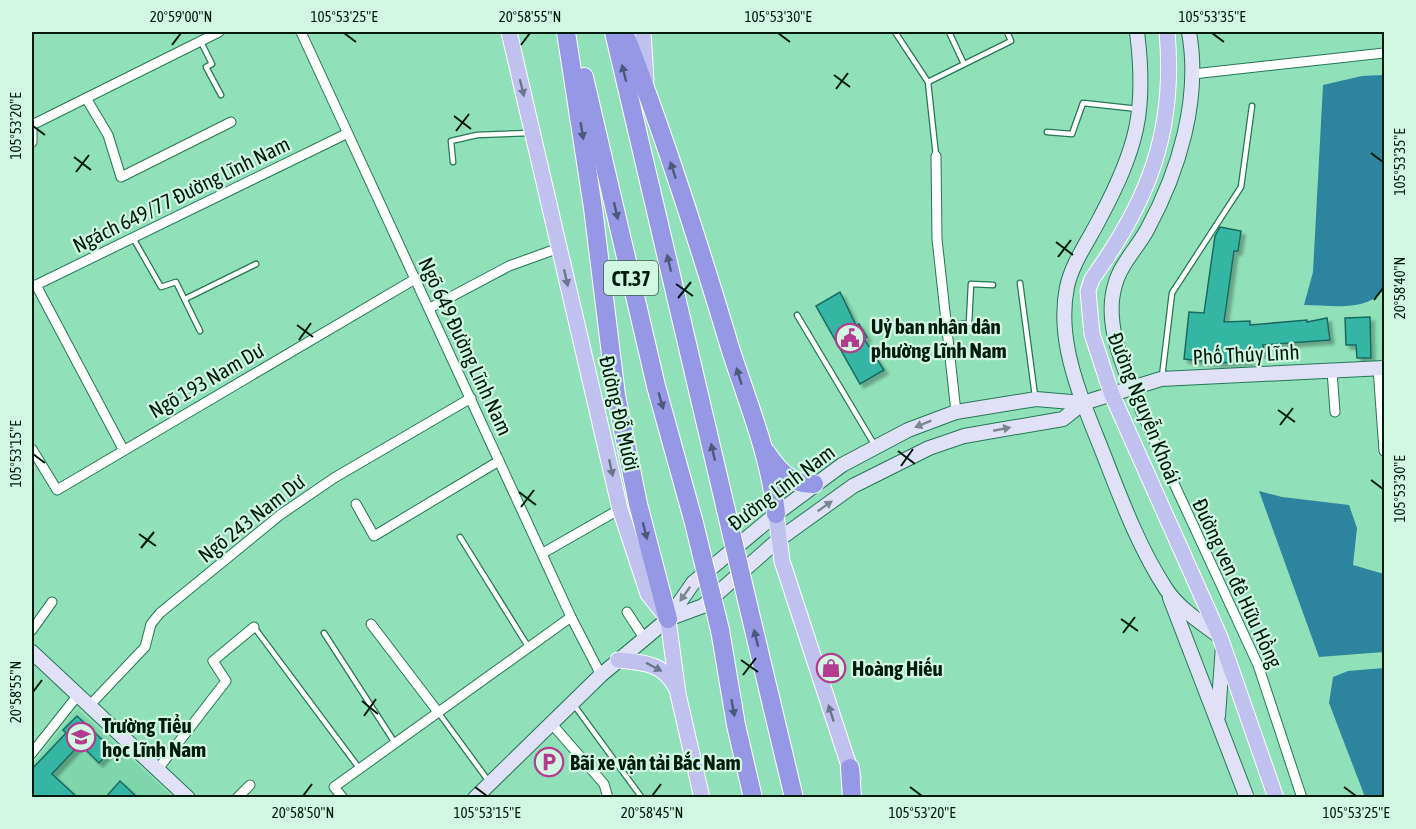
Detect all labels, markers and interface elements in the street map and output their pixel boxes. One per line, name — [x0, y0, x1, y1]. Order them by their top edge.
text: 20°59'00"N — [150, 8, 212, 25]
text: 105°53'25"E — [310, 8, 378, 25]
text: 20°58'55"N — [499, 8, 561, 25]
text: 105°53'30"E — [744, 8, 812, 25]
text: 105°53'35"E — [1178, 8, 1246, 25]
one-way arrow — [618, 64, 628, 82]
one-way arrow — [517, 79, 527, 98]
text: 105°53'20"E — [7, 92, 24, 160]
one-way arrow — [577, 121, 586, 140]
text: 105°53'35"E — [1391, 128, 1408, 196]
street label: Ngách 649/77 Đường Lĩnh Nam — [69, 131, 293, 257]
one-way arrow — [668, 161, 678, 179]
one-way arrow — [611, 202, 621, 221]
street label: Ngõ 649 Đường Lĩnh Nam — [414, 253, 518, 439]
one-way arrow — [664, 253, 674, 272]
text: 20°58'40"N — [1391, 257, 1408, 319]
road number: CT.37 — [604, 261, 658, 295]
one-way arrow — [562, 269, 572, 288]
place label: Uỷ ban nhân dân phường Lĩnh Nam — [871, 314, 1007, 362]
public building icon: Uỷ ban nhân dân phường Lĩnh Nam — [834, 322, 866, 354]
street label: Đường Nguyễn Khoái — [1104, 329, 1186, 487]
street label: Ngõ 193 Nam Dư — [144, 337, 268, 422]
street label: Phố Thúy Lĩnh — [1192, 339, 1300, 369]
street label: Đường Đỗ Mười — [595, 353, 645, 473]
one-way arrow — [734, 367, 743, 385]
one-way arrow — [656, 392, 666, 410]
text: 105°53'15"E — [7, 420, 24, 488]
one-way arrow — [914, 420, 932, 429]
one-way arrow — [993, 424, 1012, 433]
street label: Đường Lĩnh Nam — [723, 439, 839, 535]
one-way arrow — [708, 443, 718, 462]
text: 105°53'30"E — [1391, 455, 1408, 523]
one-way arrow — [607, 459, 617, 477]
street label: Ngõ 243 Nam Dư — [193, 469, 310, 567]
street label: Đường ven đê Hữu Hồng — [1188, 495, 1288, 671]
one-way arrow — [817, 500, 833, 512]
one-way arrow — [641, 521, 651, 540]
one-way arrow — [679, 585, 691, 601]
one-way arrow — [751, 629, 761, 647]
shop icon: Hoàng Hiếu — [815, 652, 847, 684]
place label: Hoàng Hiếu — [852, 656, 943, 680]
text: 20°58'55"N — [7, 661, 24, 723]
one-way arrow — [646, 662, 663, 672]
one-way arrow — [729, 699, 738, 718]
one-way arrow — [826, 704, 836, 722]
place label: Trường Tiểu học Lĩnh Nam — [102, 713, 206, 761]
school or university icon: Trường Tiểu học Lĩnh Nam — [65, 721, 97, 753]
parking icon: Bãi xe vận tải Bắc Nam — [533, 746, 565, 778]
place label: Bãi xe vận tải Bắc Nam — [570, 750, 741, 774]
text: 20°58'50"N — [272, 804, 334, 821]
text: 105°53'15"E — [453, 804, 521, 821]
text: 20°58'45"N — [621, 804, 683, 821]
text: 105°53'20"E — [888, 804, 956, 821]
text: 105°53'25"E — [1322, 804, 1390, 821]

